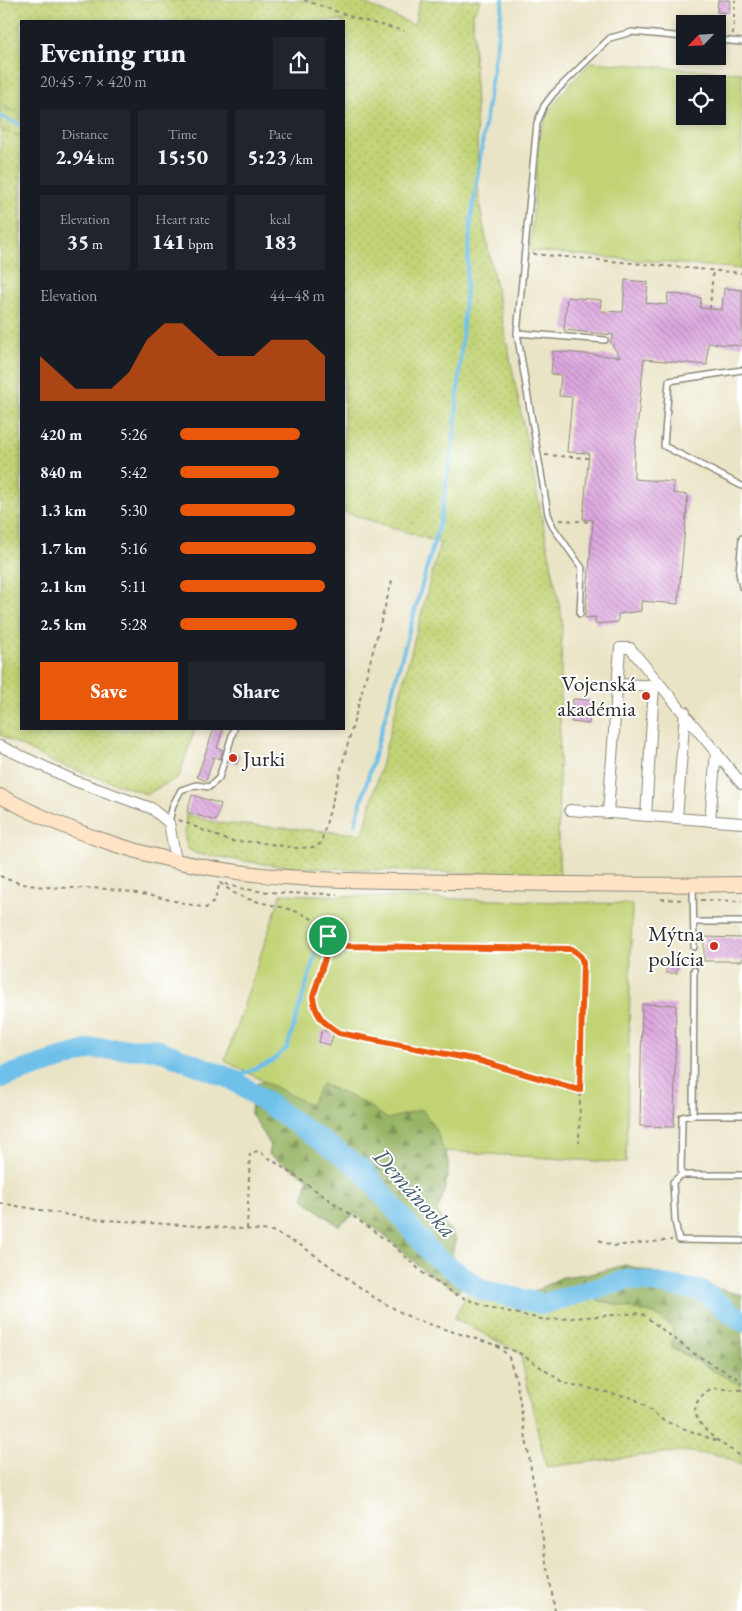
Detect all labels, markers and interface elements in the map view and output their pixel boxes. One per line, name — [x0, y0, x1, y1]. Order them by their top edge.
north arrow — [676, 15, 726, 65]
map controls — [676, 15, 726, 125]
text: Evening run — [40, 34, 186, 70]
button: share — [273, 37, 325, 89]
text: 20:45 · 7 × 420 m — [40, 71, 147, 92]
button: locate — [676, 75, 726, 125]
text: Distance — [61, 125, 108, 143]
text: Time — [168, 125, 197, 143]
text: Pace — [268, 125, 292, 143]
text: 2.94 — [55, 143, 94, 170]
text: 15:50 — [157, 143, 208, 170]
text: 5:23 — [247, 143, 287, 170]
text: km — [94, 150, 115, 168]
text: /km — [287, 150, 313, 168]
text: Elevation — [60, 210, 110, 228]
text: Heart rate — [155, 210, 210, 228]
text: kcal — [270, 210, 291, 228]
text: 35 — [67, 228, 89, 255]
text: 141 — [151, 228, 185, 255]
text: 183 — [263, 228, 297, 255]
text: m — [89, 235, 103, 253]
text: bpm — [185, 235, 214, 253]
text: Elevation — [40, 285, 98, 306]
text: 44–48 m — [270, 285, 325, 306]
text: 420 m — [40, 424, 82, 445]
text: 5:26 — [120, 424, 147, 445]
text: 840 m — [40, 462, 82, 483]
text: 5:42 — [120, 462, 147, 483]
text: 1.3 km — [40, 500, 86, 521]
text: 5:30 — [120, 500, 147, 521]
text: 1.7 km — [40, 538, 86, 559]
text: 5:16 — [120, 538, 147, 559]
text: 2.1 km — [40, 576, 86, 597]
text: 5:11 — [120, 576, 147, 597]
text: 2.5 km — [40, 614, 86, 635]
text: 5:28 — [120, 614, 147, 635]
button: Save — [40, 662, 178, 720]
button: Share — [188, 662, 325, 720]
place label: Vojenská akadémia — [557, 669, 636, 723]
marker: Vojenská akadémia — [640, 690, 652, 702]
place label: Jurki — [241, 744, 285, 773]
marker: Jurki — [227, 752, 239, 764]
pin — [307, 915, 349, 957]
place label: Mýtna polícia — [648, 919, 704, 973]
icon: arrive — [314, 922, 342, 950]
marker: Mýtna polícia — [708, 940, 720, 952]
water label: Demänovka — [366, 1140, 464, 1244]

